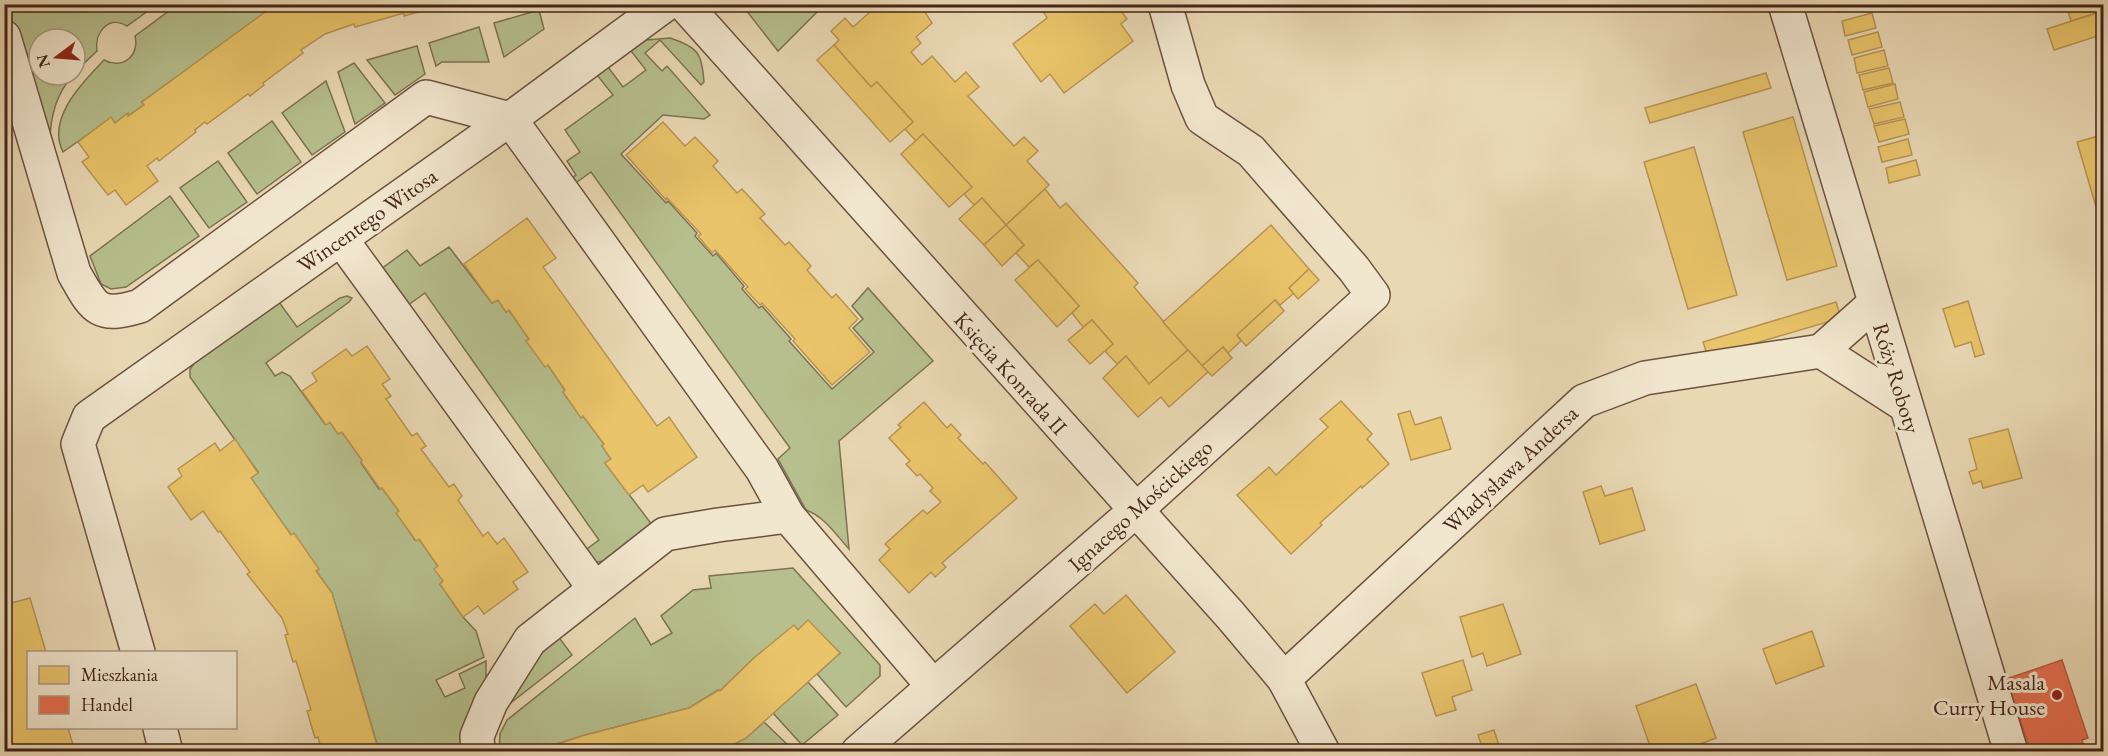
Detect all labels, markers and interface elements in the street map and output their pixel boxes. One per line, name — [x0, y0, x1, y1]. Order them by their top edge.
north arrow — [27, 27, 87, 87]
text: N — [31, 52, 55, 70]
street label: Wincentego Witosa — [292, 161, 443, 279]
street label: Księcia Konrada II — [948, 306, 1074, 441]
street label: Róży Roboty — [1866, 319, 1927, 437]
street label: Władysława Andersa — [1436, 399, 1584, 540]
street label: Ignacego Mościckiego — [1062, 433, 1219, 578]
legend — [27, 651, 237, 729]
text: Mieszkania — [81, 663, 159, 686]
place label: Masala Curry House — [1933, 668, 2045, 722]
marker: Masala Curry House — [2050, 688, 2064, 702]
text: Handel — [81, 693, 133, 716]

